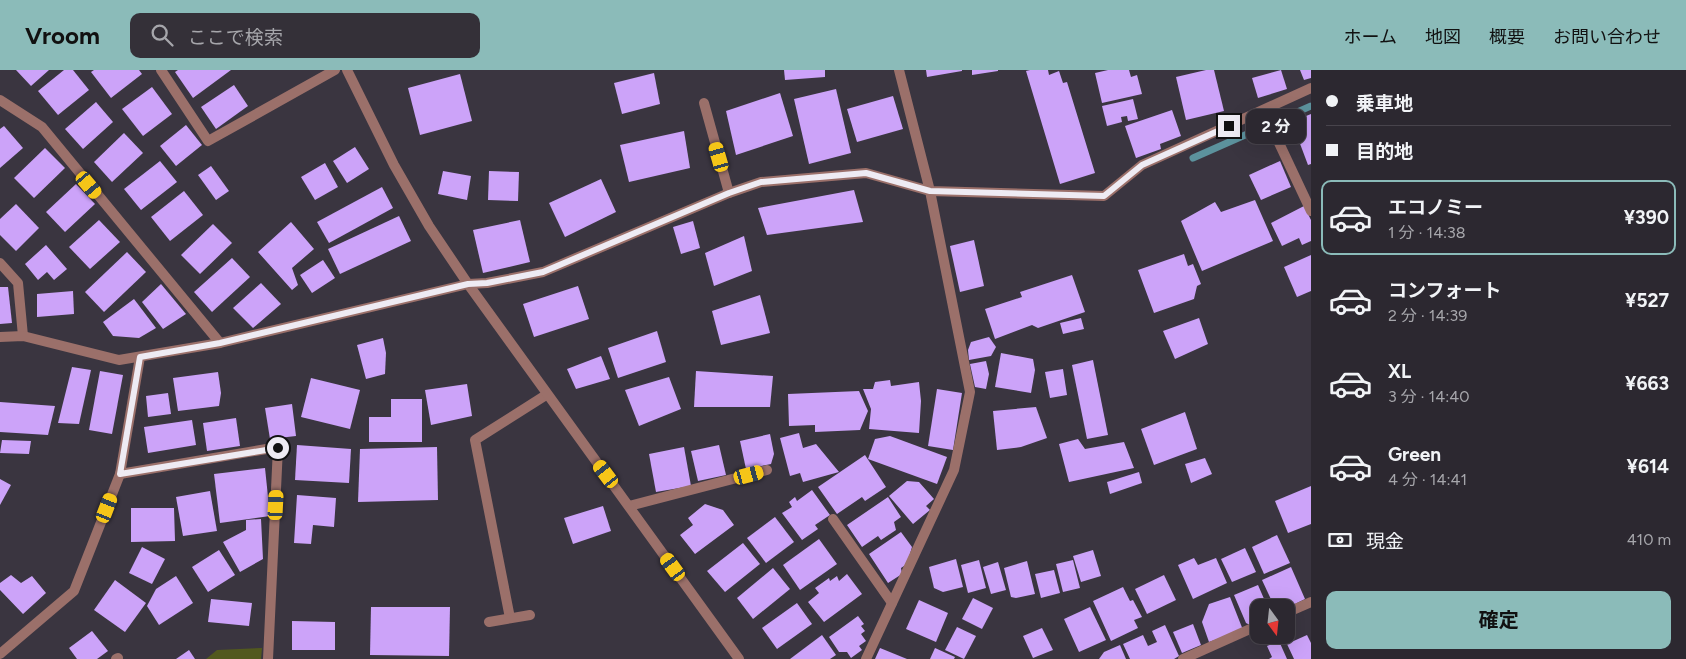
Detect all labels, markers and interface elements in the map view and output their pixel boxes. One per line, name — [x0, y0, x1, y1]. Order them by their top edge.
search box — [130, 13, 480, 58]
text: Vroom — [25, 21, 100, 50]
icon: search — [148, 21, 176, 49]
text: ここで検索 — [188, 26, 283, 49]
text: ホーム — [1344, 26, 1397, 48]
text: 地図 — [1425, 26, 1461, 48]
text: 概要 — [1489, 26, 1525, 48]
text: お問い合わせ — [1553, 26, 1661, 48]
text: 乗車地 — [1356, 92, 1413, 115]
callout: 2 分 — [1246, 108, 1306, 144]
route end — [1218, 115, 1240, 137]
text: 2 分 — [1261, 117, 1291, 136]
text: 目的地 — [1356, 140, 1413, 163]
car — [707, 141, 730, 173]
car — [73, 169, 104, 201]
icon: car — [1328, 195, 1373, 240]
text: エコノミー — [1388, 196, 1483, 219]
text: ¥390 — [1624, 206, 1669, 229]
text: 1 分 · 14:38 — [1388, 223, 1466, 242]
icon: car — [1328, 278, 1373, 323]
text: コンフォート — [1388, 279, 1501, 302]
text: ¥527 — [1625, 289, 1669, 312]
text: 2 分 · 14:39 — [1388, 306, 1467, 325]
text: XL — [1388, 360, 1411, 383]
icon: car — [1328, 361, 1373, 406]
text: ¥663 — [1625, 372, 1669, 395]
text: 3 分 · 14:40 — [1388, 387, 1469, 406]
route start — [267, 437, 289, 459]
text: Green — [1388, 443, 1441, 466]
icon: car — [1328, 444, 1373, 489]
text: ¥614 — [1627, 455, 1669, 478]
car — [590, 458, 621, 490]
car — [732, 464, 765, 486]
text: 4 分 · 14:41 — [1388, 470, 1467, 489]
car — [267, 490, 284, 520]
car — [94, 491, 119, 525]
icon: cash — [1326, 526, 1354, 554]
text: 現金 — [1366, 530, 1404, 553]
text: 410 m — [1627, 530, 1671, 549]
car — [658, 550, 687, 584]
button: 確定 — [1326, 591, 1671, 649]
north arrow — [1250, 599, 1295, 644]
map controls — [1250, 599, 1295, 644]

